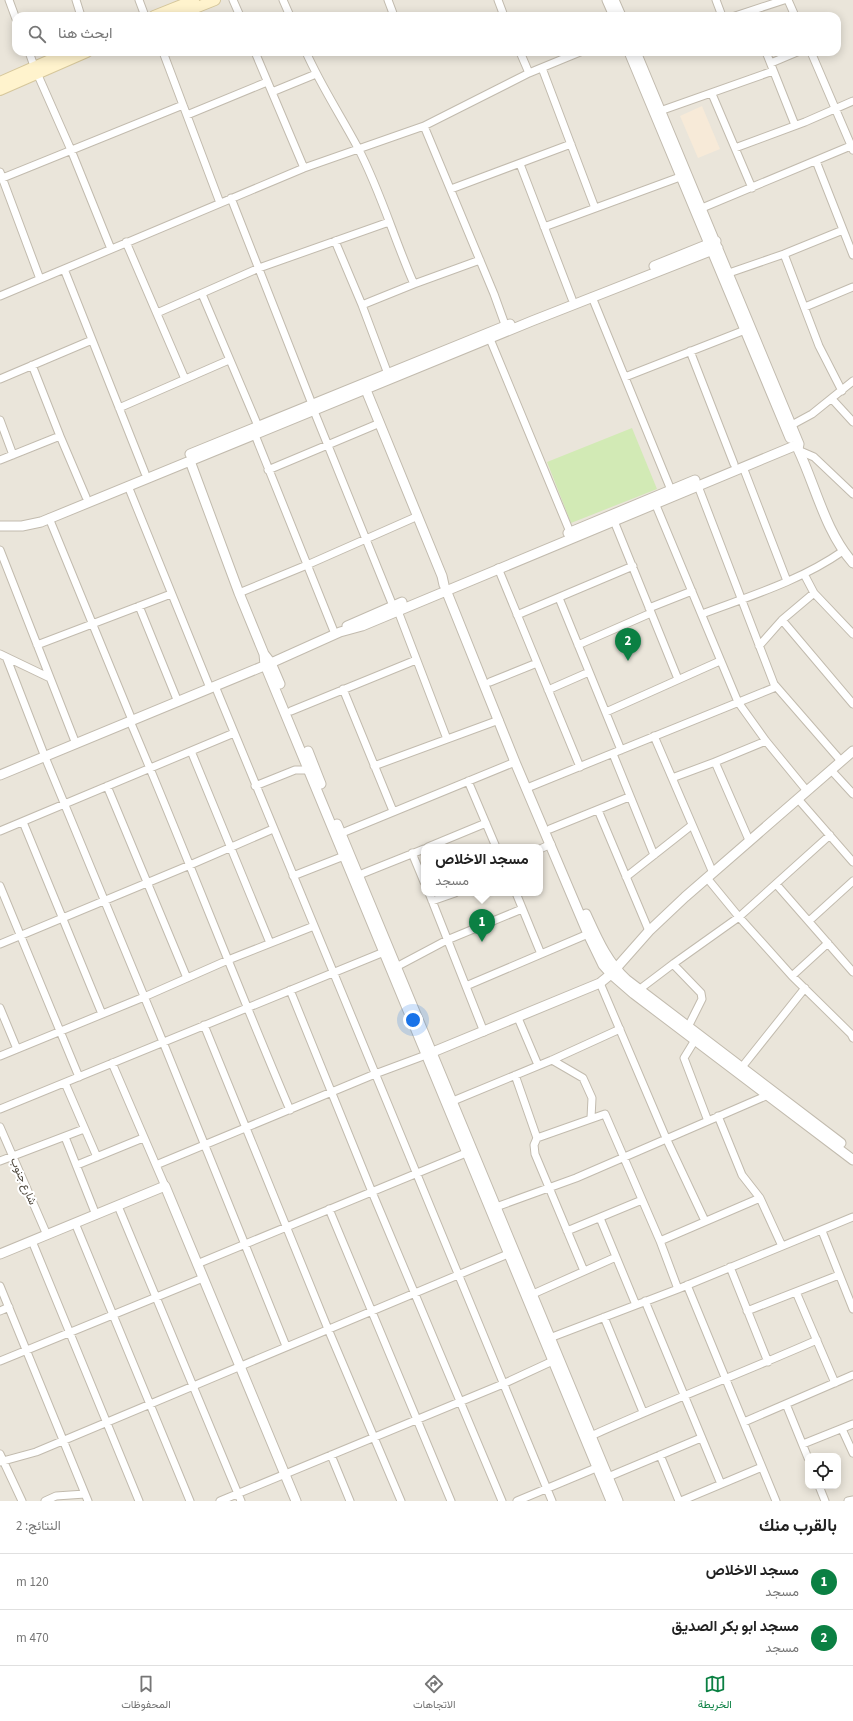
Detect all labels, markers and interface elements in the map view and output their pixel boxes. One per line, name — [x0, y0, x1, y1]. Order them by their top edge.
search box — [12, 12, 841, 56]
icon: search — [26, 23, 48, 45]
text: ابحث هنا — [58, 23, 112, 44]
pin: 2 — [615, 628, 641, 661]
popup — [421, 844, 543, 896]
text: مسجد الاخلاص — [435, 849, 529, 870]
text: مسجد — [435, 872, 469, 890]
pin: 1 — [469, 909, 495, 942]
your location — [403, 1010, 423, 1030]
street label: شارع جنوب — [7, 1155, 40, 1207]
map controls — [805, 1453, 841, 1489]
button: locate — [805, 1453, 841, 1489]
text: بالقرب منك — [759, 1514, 837, 1538]
text: النتائج: 2 — [16, 1517, 61, 1535]
text: مسجد الاخلاص — [706, 1560, 799, 1581]
text: 120 m — [16, 1573, 49, 1591]
text: 1 — [821, 1573, 827, 1591]
text: مسجد — [765, 1583, 799, 1601]
text: مسجد ابو بكر الصديق — [671, 1616, 799, 1637]
text: 470 m — [16, 1629, 49, 1647]
text: 2 — [821, 1629, 827, 1647]
text: مسجد — [765, 1639, 799, 1657]
tab: المحفوظات — [121, 1673, 171, 1714]
tab: الاتجاهات — [413, 1673, 456, 1714]
tab: الخريطة — [698, 1673, 732, 1714]

